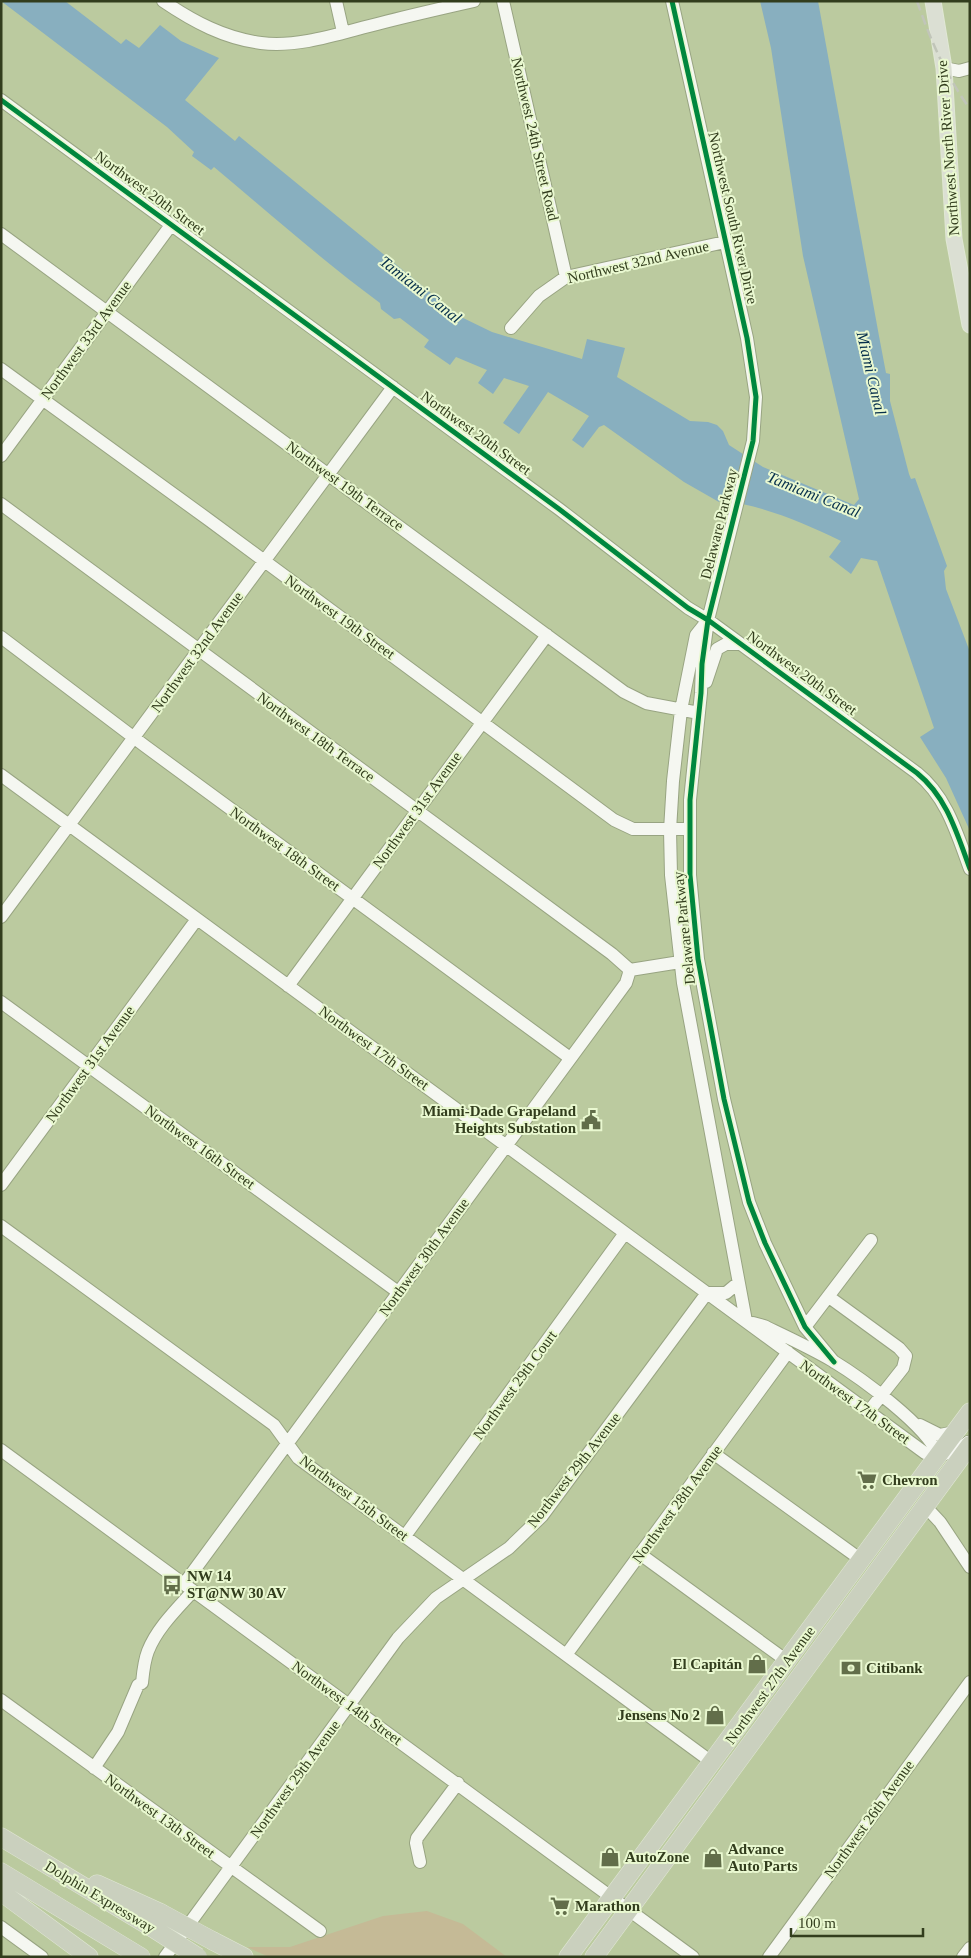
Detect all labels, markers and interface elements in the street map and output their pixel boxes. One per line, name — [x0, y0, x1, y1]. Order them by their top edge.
street label: Northwest 24th Street Road — [508, 56, 562, 223]
street label: Northwest North River Drive — [934, 59, 962, 236]
street label: Northwest South River Drive — [705, 130, 761, 306]
street label: Northwest 20th Street — [92, 148, 209, 239]
street label: Northwest 32nd Avenue — [566, 238, 711, 286]
water label: Tamiami Canal — [377, 252, 465, 327]
street label: Northwest 33rd Avenue — [38, 278, 134, 402]
water label: Miami Canal — [853, 329, 889, 417]
street label: Northwest 20th Street — [418, 388, 535, 479]
street label: Northwest 19th Terrace — [283, 438, 407, 534]
street label: Delaware Parkway — [697, 466, 741, 581]
water label: Tamiami Canal — [765, 468, 863, 521]
street label: Northwest 19th Street — [282, 572, 399, 663]
street label: Northwest 32nd Avenue — [148, 588, 246, 715]
street label: Northwest 20th Street — [744, 628, 861, 719]
street label: Northwest 18th Terrace — [254, 689, 378, 785]
street label: Northwest 31st Avenue — [369, 749, 465, 871]
street label: Northwest 18th Street — [227, 804, 344, 895]
street label: Delaware Parkway — [670, 870, 698, 985]
street label: Northwest 31st Avenue — [42, 1003, 138, 1125]
street label: Northwest 17th Street — [316, 1003, 433, 1094]
street label: Northwest 16th Street — [142, 1102, 259, 1193]
place label: Miami-Dade Grapeland Heights Substation — [422, 1103, 577, 1136]
public building icon: Miami-Dade Grapeland Heights Substation — [580, 1109, 602, 1131]
street label: Northwest 30th Avenue — [376, 1195, 472, 1319]
street label: Northwest 29th Court — [470, 1327, 560, 1443]
street label: Northwest 17th Street — [797, 1357, 914, 1448]
street label: Northwest 29th Avenue — [524, 1409, 624, 1531]
street label: Northwest 28th Avenue — [629, 1442, 725, 1566]
street label: Northwest 15th Street — [297, 1452, 412, 1544]
supermarket icon: Chevron — [856, 1469, 878, 1491]
place label: Chevron — [882, 1472, 938, 1488]
place label: NW 14 ST@NW 30 AV — [187, 1568, 286, 1601]
bus stop icon: NW 14 ST@NW 30 AV — [161, 1574, 183, 1596]
street label: Northwest 27th Avenue — [722, 1623, 818, 1747]
shop icon: El Capitán — [746, 1653, 768, 1675]
place label: El Capitán — [672, 1656, 743, 1672]
bank icon: Citibank — [840, 1657, 862, 1679]
street label: Northwest 14th Street — [289, 1658, 406, 1749]
place label: Citibank — [866, 1660, 923, 1676]
shop icon: Jensens No 2 — [704, 1704, 726, 1726]
place label: Jensens No 2 — [617, 1707, 700, 1723]
street label: Northwest 29th Avenue — [247, 1717, 343, 1841]
street label: Northwest 26th Avenue — [821, 1757, 917, 1881]
street label: Northwest 13th Street — [102, 1771, 219, 1862]
place label: Advance Auto Parts — [728, 1841, 798, 1874]
shop icon: AutoZone — [599, 1846, 621, 1868]
shop icon: Advance Auto Parts — [702, 1847, 724, 1869]
place label: AutoZone — [625, 1849, 690, 1865]
street label: Dolphin Expressway — [42, 1858, 158, 1936]
supermarket icon: Marathon — [549, 1895, 571, 1917]
place label: Marathon — [575, 1898, 641, 1914]
scale bar — [791, 1906, 924, 1938]
text: 100 m — [798, 1915, 836, 1931]

